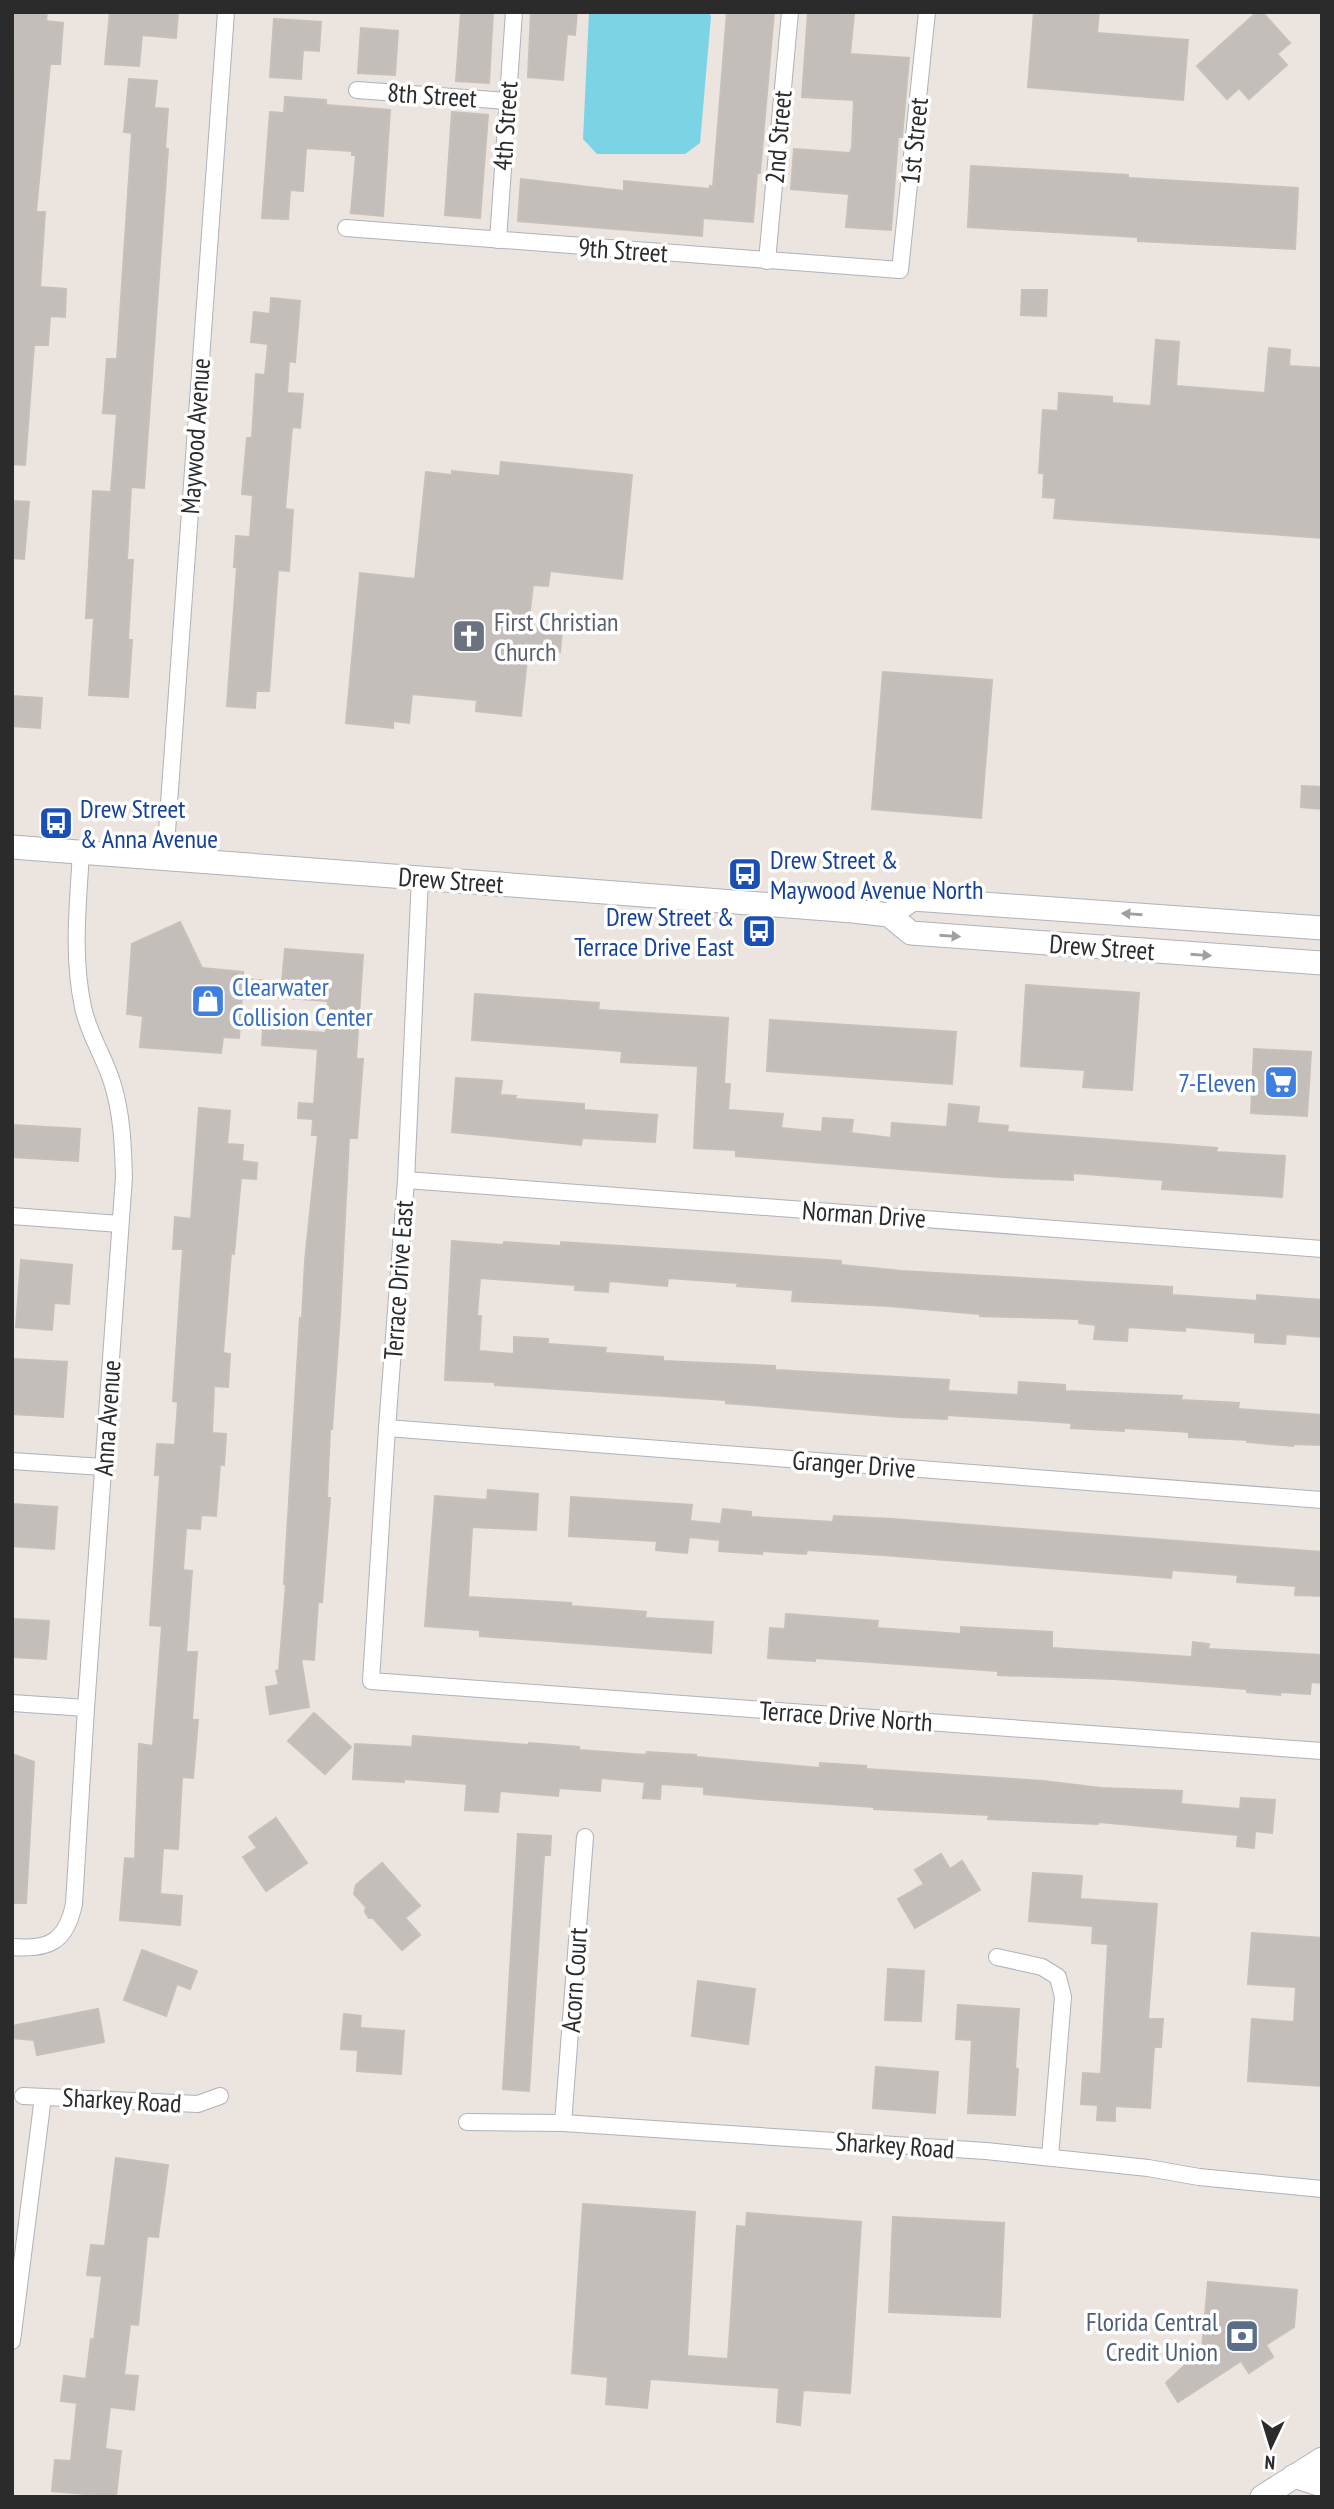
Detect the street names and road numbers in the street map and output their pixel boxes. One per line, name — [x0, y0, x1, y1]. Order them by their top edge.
street label: 8th Street — [386, 75, 478, 115]
street label: 4th Street — [485, 80, 525, 172]
street label: 2nd Street — [757, 89, 799, 185]
street label: 1st Street — [893, 96, 935, 186]
street label: 9th Street — [577, 230, 669, 270]
street label: Maywood Avenue — [173, 357, 217, 515]
street label: Drew Street — [397, 860, 505, 900]
street label: Drew Street — [1048, 927, 1156, 967]
street label: Norman Drive — [801, 1193, 927, 1235]
street label: Terrace Drive East — [376, 1199, 420, 1361]
street label: Anna Avenue — [86, 1359, 128, 1477]
street label: Granger Drive — [791, 1443, 917, 1485]
street label: Terrace Drive North — [758, 1693, 934, 1739]
street label: Acorn Court — [554, 1927, 594, 2033]
street label: Sharkey Road — [62, 2080, 182, 2120]
street label: Sharkey Road — [834, 2124, 956, 2166]

